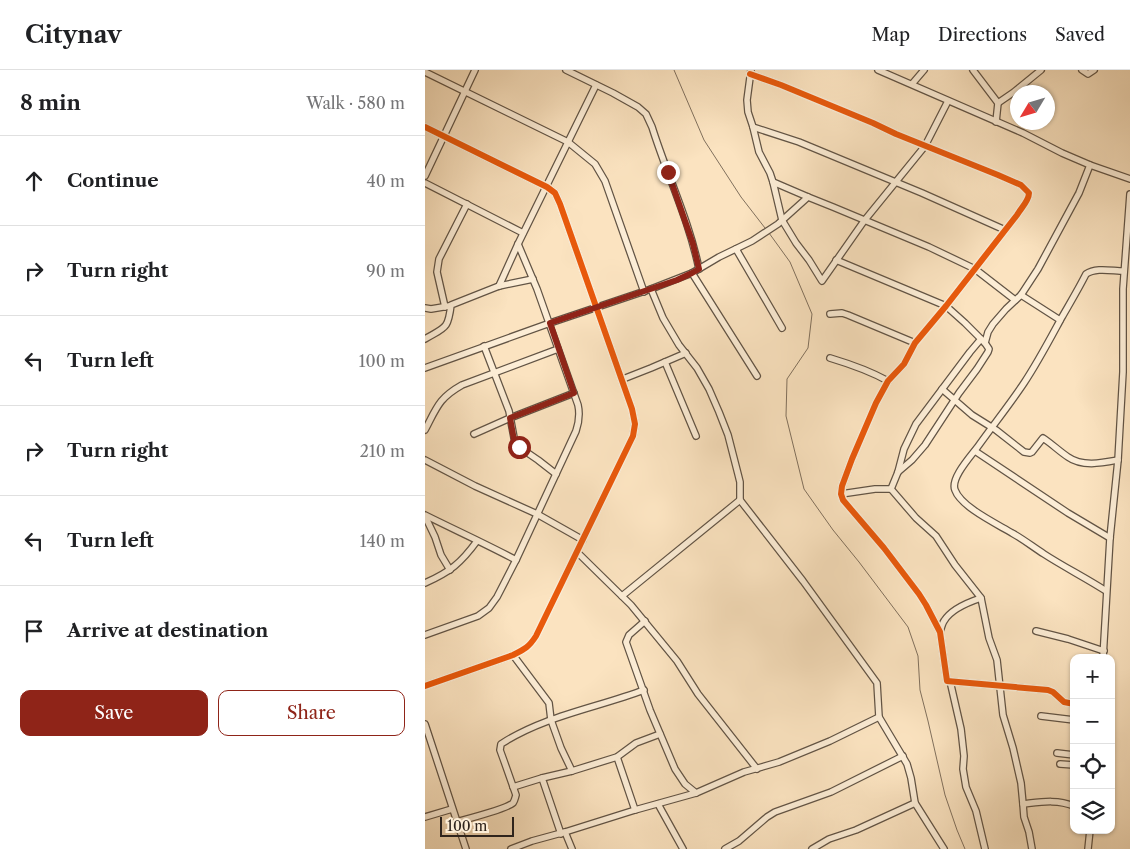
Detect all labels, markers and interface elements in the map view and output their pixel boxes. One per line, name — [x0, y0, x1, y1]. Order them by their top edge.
text: Citynav — [25, 20, 122, 49]
text: Map — [871, 24, 910, 46]
text: Directions — [938, 24, 1027, 46]
text: Saved — [1055, 24, 1105, 46]
north arrow — [1010, 85, 1055, 130]
text: 8 min — [20, 90, 81, 115]
text: Walk · 580 m — [306, 93, 405, 113]
route end — [657, 161, 680, 184]
icon: ahead — [20, 167, 48, 195]
text: Continue — [67, 169, 159, 192]
text: 40 m — [366, 171, 405, 191]
icon: right — [20, 257, 48, 285]
text: Turn right — [67, 259, 168, 282]
text: 90 m — [366, 261, 405, 281]
icon: left — [20, 347, 48, 375]
text: Turn left — [67, 349, 154, 372]
text: 100 m — [359, 351, 405, 371]
route start — [508, 436, 531, 459]
icon: right — [20, 437, 48, 465]
text: Turn right — [67, 439, 168, 462]
text: 210 m — [360, 441, 405, 461]
icon: left — [20, 527, 48, 555]
text: Turn left — [67, 529, 154, 552]
text: 140 m — [360, 531, 405, 551]
icon: arrive — [20, 617, 48, 645]
text: Arrive at destination — [67, 619, 268, 642]
map controls — [1070, 654, 1115, 834]
button: + — [1070, 654, 1115, 699]
button: Save — [20, 690, 208, 736]
button: Share — [218, 690, 405, 736]
button: − — [1070, 699, 1115, 744]
button: locate — [1070, 744, 1115, 789]
button: layers — [1070, 789, 1115, 834]
scale bar — [440, 814, 514, 837]
text: 100 m — [447, 817, 487, 835]

